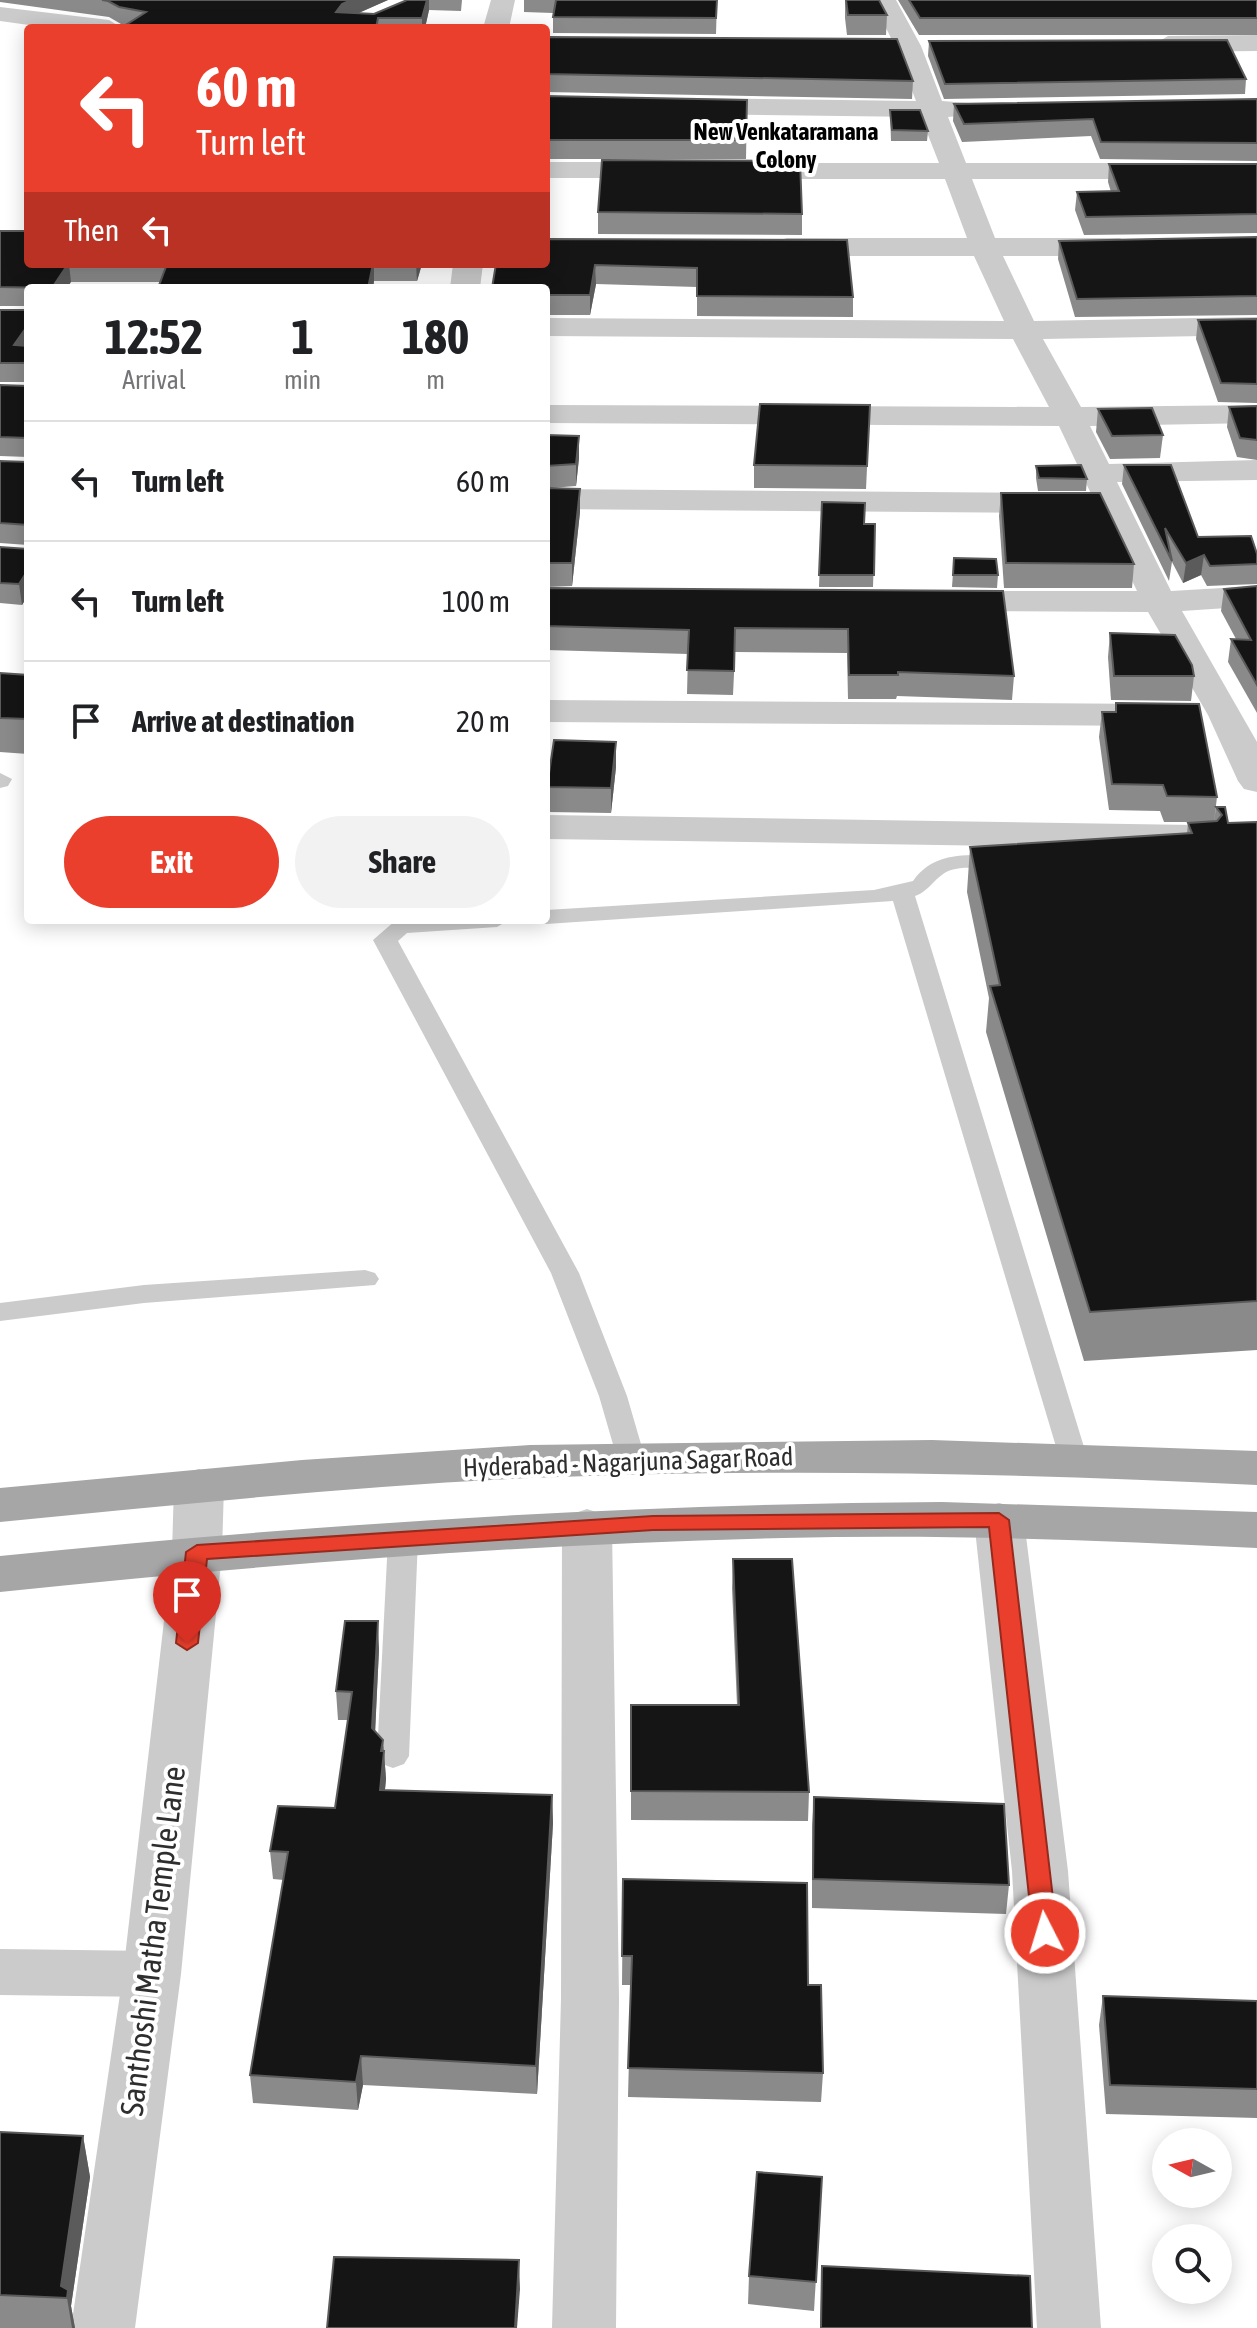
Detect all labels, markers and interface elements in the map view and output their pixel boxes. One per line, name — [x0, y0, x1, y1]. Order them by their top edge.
text: 60 m — [196, 55, 297, 119]
icon: left — [64, 56, 168, 160]
district label: New Venkataramana Colony — [694, 118, 878, 173]
text: Turn left — [196, 121, 306, 163]
icon: left — [135, 208, 179, 252]
text: Then — [64, 213, 119, 247]
text: 12:52 — [105, 309, 203, 364]
text: 1 — [291, 309, 314, 364]
text: 180 — [402, 309, 469, 364]
text: Arrival — [122, 365, 186, 395]
text: min — [284, 365, 321, 395]
text: m — [426, 365, 445, 395]
icon: left — [64, 459, 108, 503]
text: Turn left — [132, 464, 224, 498]
text: 60 m — [456, 464, 510, 498]
icon: left — [64, 579, 108, 623]
text: Turn left — [132, 584, 224, 618]
text: 100 m — [442, 584, 510, 618]
icon: arrive — [64, 699, 108, 743]
text: Arrive at destination — [132, 704, 354, 738]
text: 20 m — [456, 704, 510, 738]
button: Exit — [64, 816, 279, 908]
button: Share — [295, 816, 510, 908]
street label: Hyderabad - Nagarjuna Sagar Road — [462, 1441, 794, 1483]
pin — [153, 1561, 221, 1643]
icon: arrive — [165, 1573, 209, 1617]
street label: Santhoshi Matha Temple Lane — [113, 1764, 192, 2118]
position arrow — [1003, 1891, 1087, 1975]
north arrow — [1152, 2128, 1232, 2208]
map controls — [1152, 2128, 1232, 2304]
button: search — [1152, 2224, 1232, 2304]

